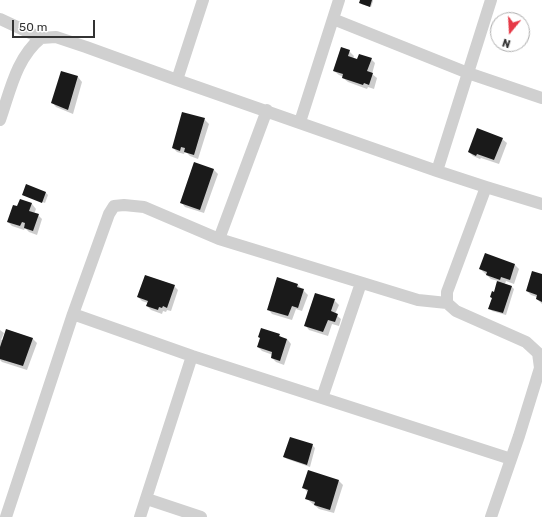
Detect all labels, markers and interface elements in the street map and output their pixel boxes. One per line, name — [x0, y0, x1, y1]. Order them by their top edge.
scale bar — [14, 12, 97, 38]
north arrow — [490, 12, 530, 52]
text: 50 m — [19, 20, 47, 34]
text: N — [501, 36, 512, 50]

